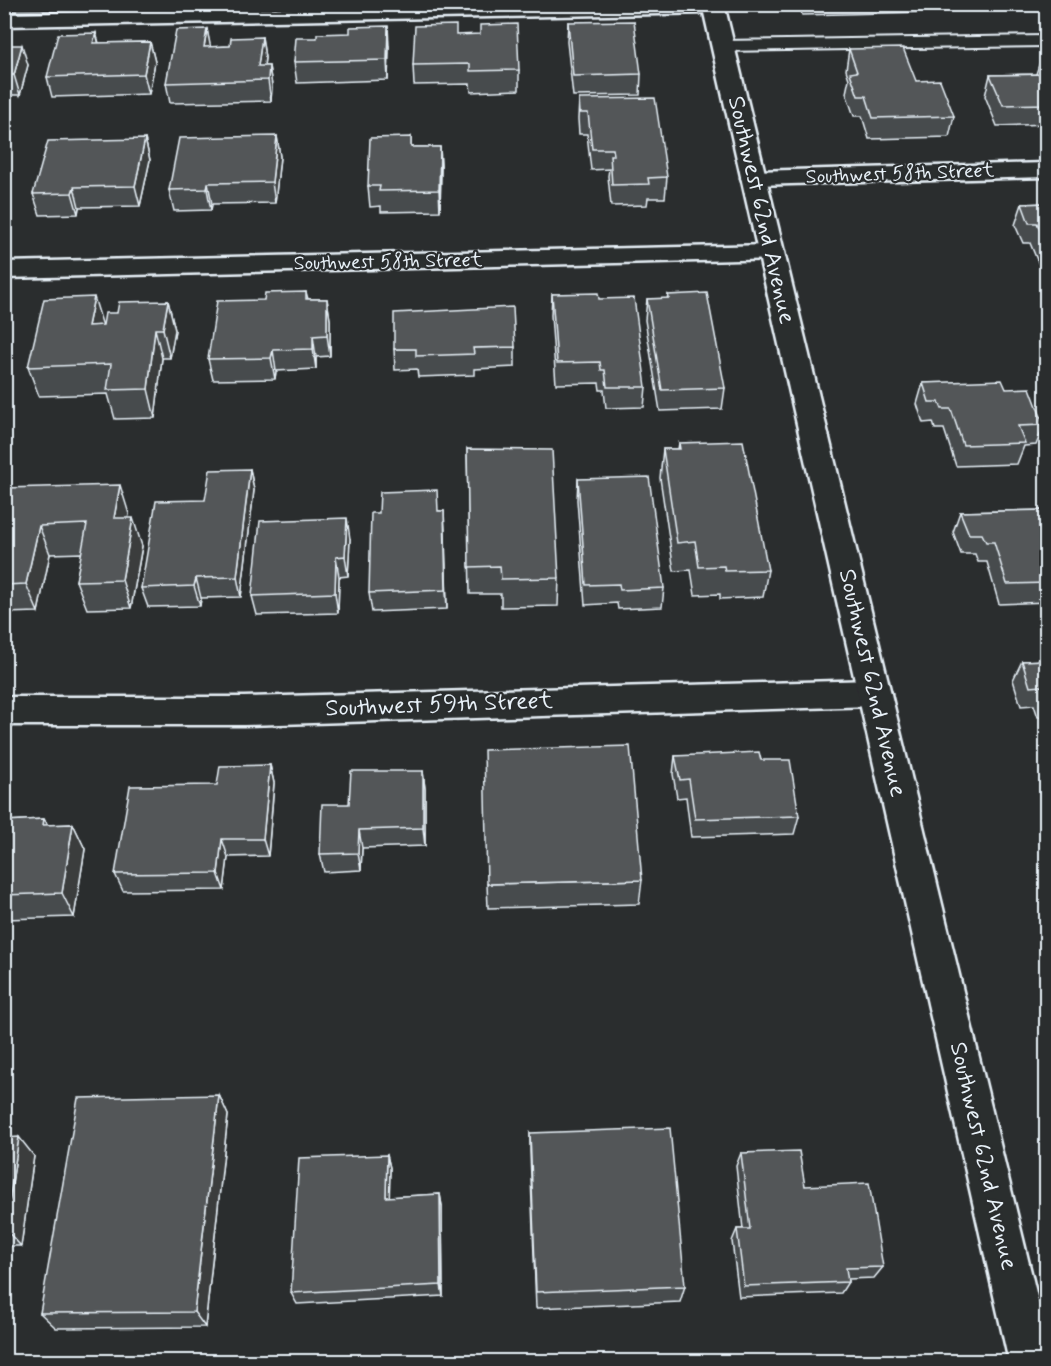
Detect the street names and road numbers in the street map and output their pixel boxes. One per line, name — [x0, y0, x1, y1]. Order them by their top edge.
street label: Southwest 62nd Avenue — [720, 93, 802, 327]
street label: Southwest 58th Street — [805, 157, 995, 191]
street label: Southwest 58th Street — [293, 247, 483, 277]
street label: Southwest 62nd Avenue — [831, 566, 913, 800]
street label: Southwest 59th Street — [325, 686, 553, 724]
street label: Southwest 62nd Avenue — [942, 1039, 1024, 1273]

